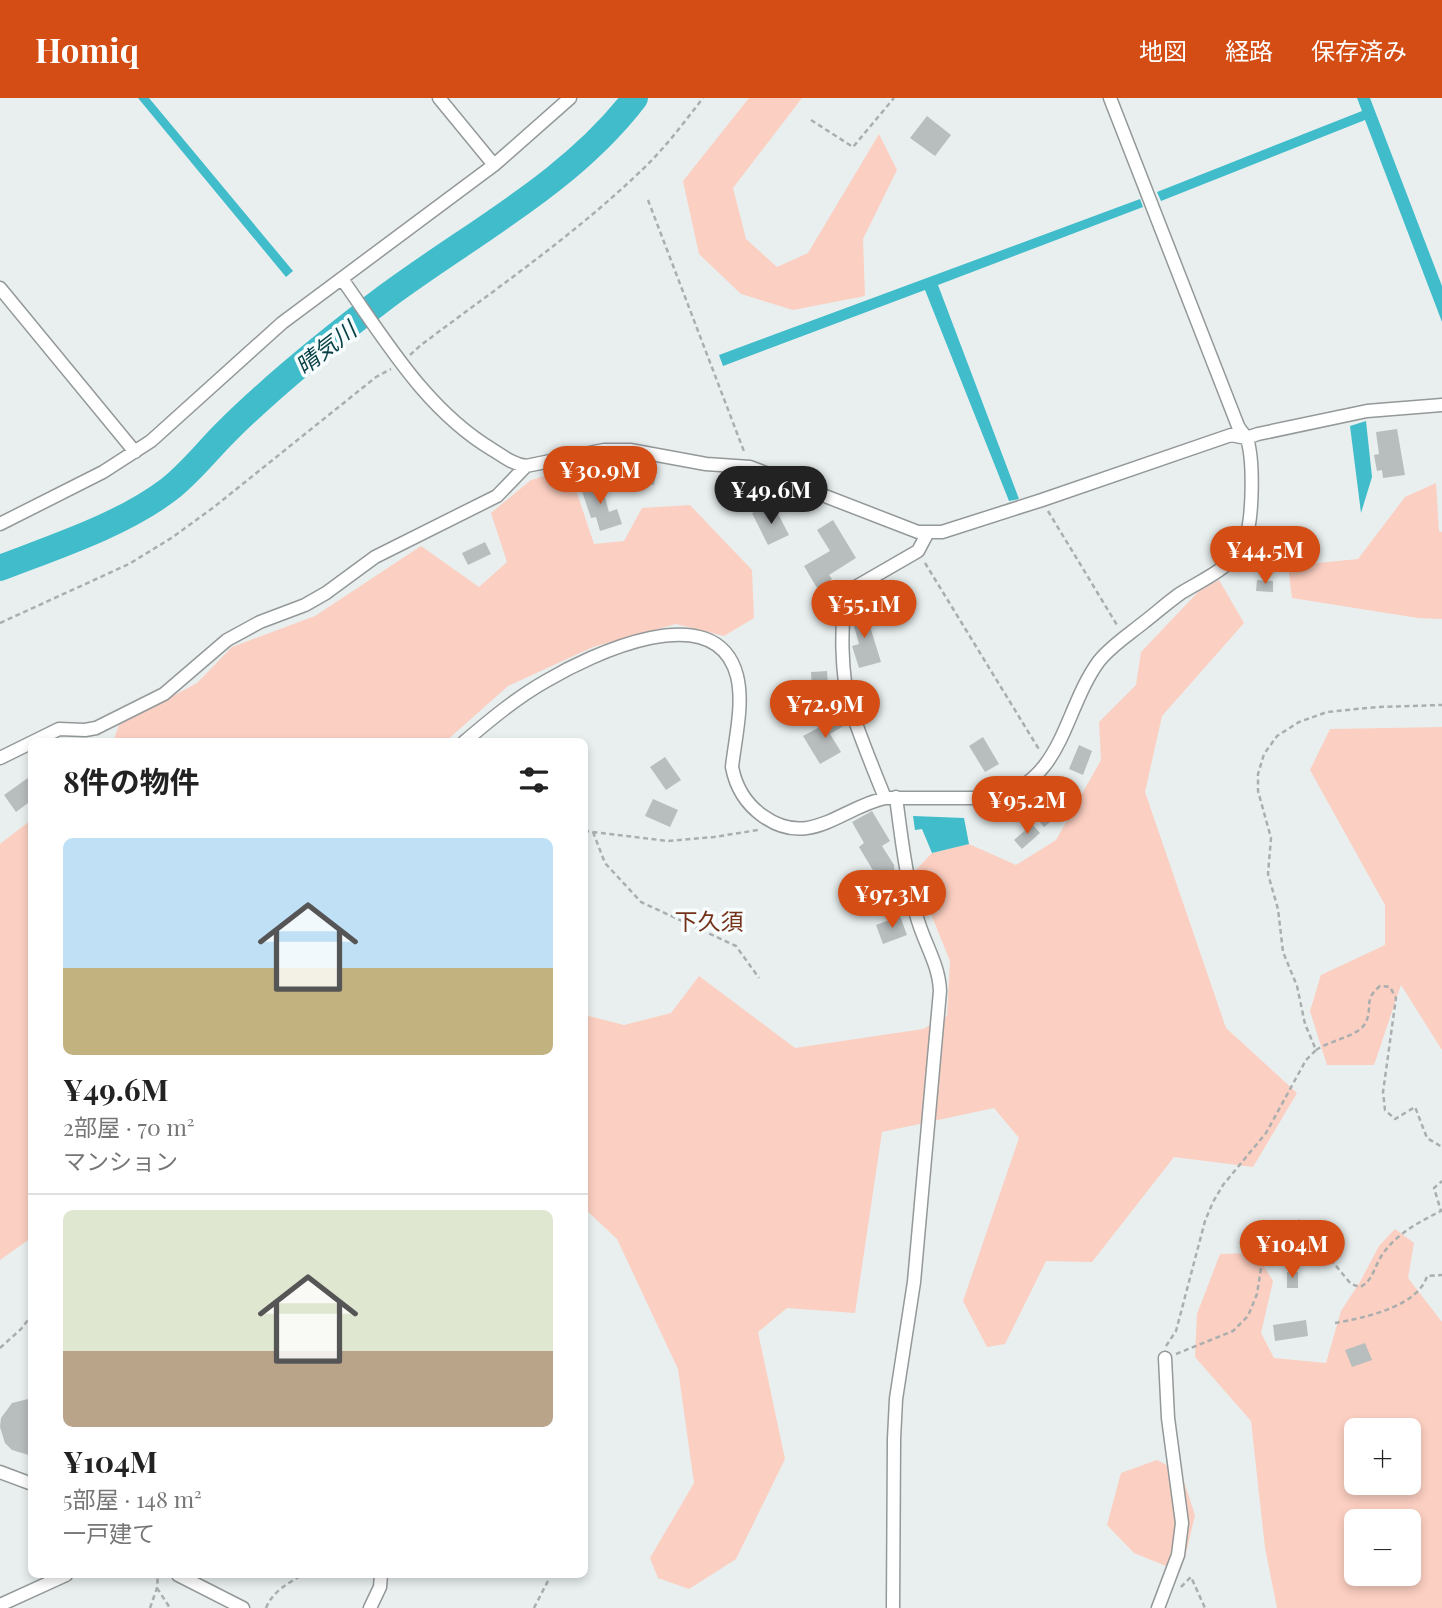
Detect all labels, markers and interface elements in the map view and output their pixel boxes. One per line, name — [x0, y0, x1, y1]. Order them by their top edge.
text: Homiq — [35, 27, 139, 71]
text: 地図 — [1139, 34, 1187, 66]
text: 経路 — [1225, 34, 1273, 66]
text: 保存済み — [1311, 34, 1407, 66]
water label: 晴気川 — [288, 312, 364, 380]
pin: ¥30.9M — [543, 446, 657, 506]
text: ¥30.9M — [559, 453, 641, 484]
pin: ¥49.6M — [714, 466, 828, 526]
text: ¥49.6M — [731, 473, 811, 504]
pin: ¥44.5M — [1208, 526, 1322, 586]
text: ¥44.5M — [1226, 533, 1304, 564]
pin: ¥55.1M — [807, 580, 921, 640]
text: ¥55.1M — [827, 587, 901, 618]
pin: ¥72.9M — [768, 680, 882, 740]
text: ¥72.9M — [786, 687, 864, 718]
text: 8件の物件 — [63, 761, 200, 801]
icon: filters — [515, 761, 553, 799]
pin: ¥95.2M — [970, 776, 1084, 836]
text: ¥95.2M — [988, 783, 1066, 814]
pin: ¥97.3M — [835, 870, 949, 930]
text: ¥97.3M — [854, 877, 930, 908]
icon: home — [245, 884, 371, 1010]
district label: 下久須 — [675, 905, 744, 936]
text: ¥49.6M — [63, 1069, 169, 1109]
text: 2部屋 · 70 m² — [63, 1111, 195, 1142]
text: マンション — [63, 1145, 178, 1176]
pin: ¥104M — [1243, 1220, 1341, 1280]
text: ¥104M — [1256, 1227, 1328, 1258]
icon: home — [245, 1256, 371, 1382]
map controls — [1344, 1418, 1421, 1586]
button: + — [1344, 1418, 1421, 1495]
text: ¥104M — [63, 1441, 158, 1481]
text: 5部屋 · 148 m² — [63, 1483, 202, 1514]
button: − — [1344, 1509, 1421, 1586]
text: 一戸建て — [63, 1517, 155, 1548]

